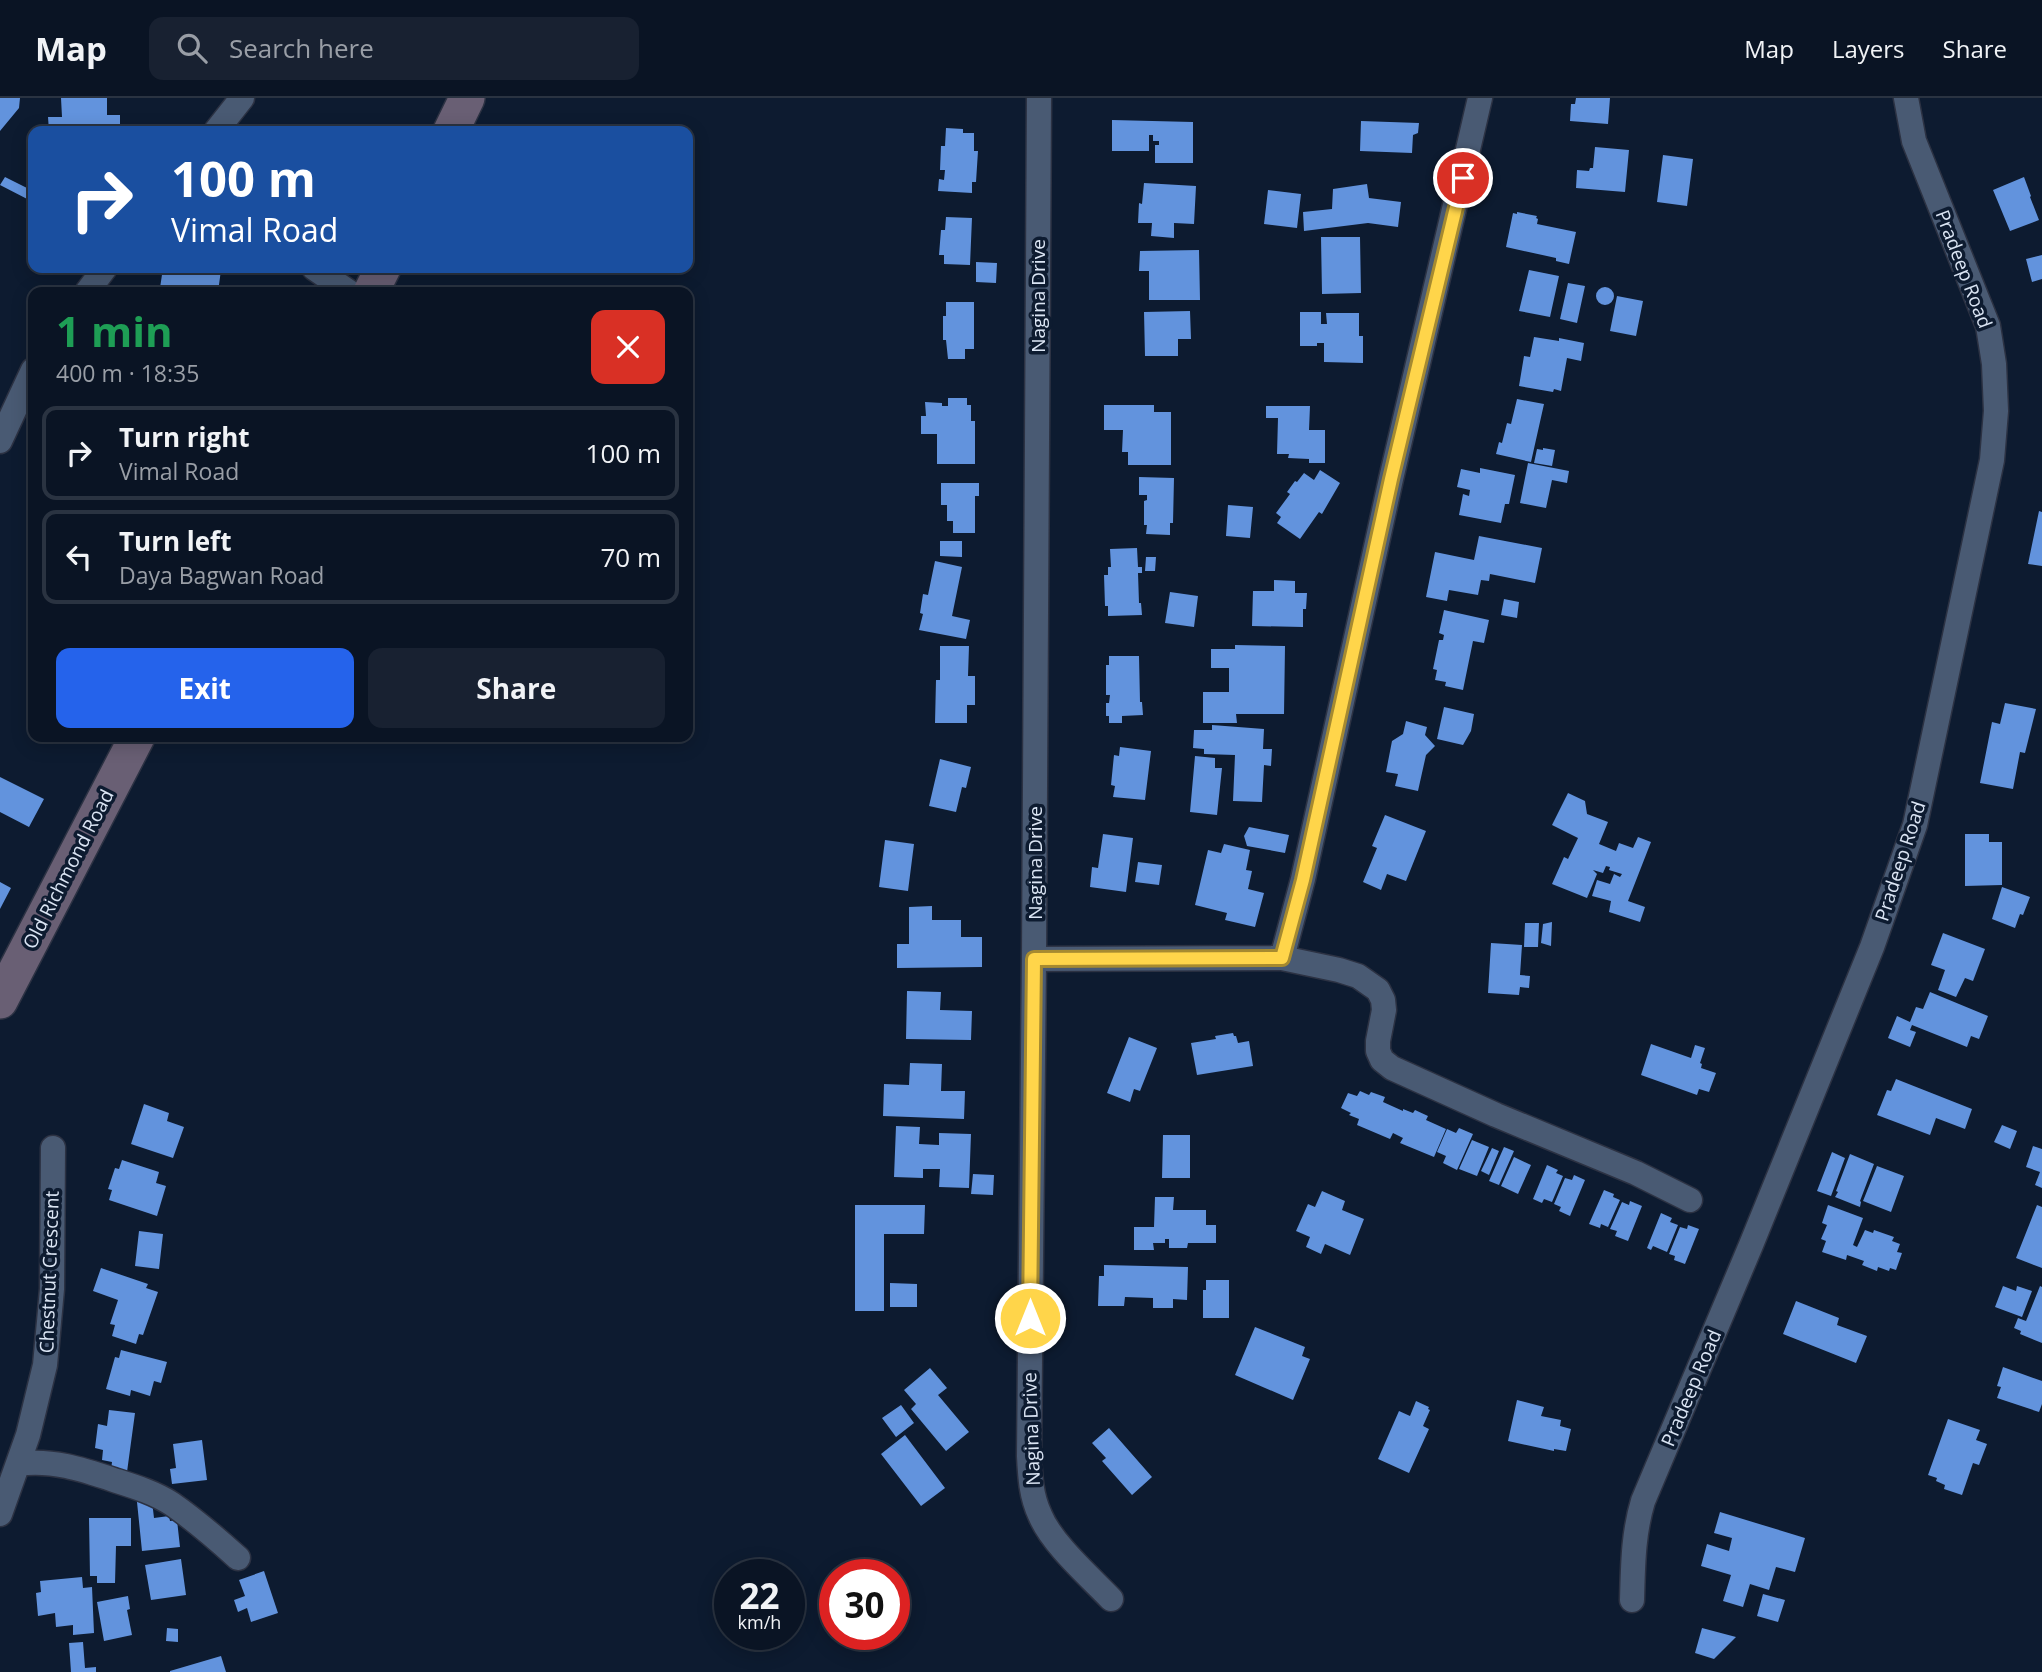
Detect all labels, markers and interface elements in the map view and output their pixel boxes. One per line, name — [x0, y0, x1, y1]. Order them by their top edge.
search box — [149, 17, 639, 80]
text: Map — [35, 26, 107, 71]
icon: search — [173, 29, 211, 67]
text: Search here — [229, 30, 374, 66]
text: Map — [1744, 32, 1794, 65]
text: Layers — [1832, 32, 1905, 65]
text: Share — [1943, 32, 2007, 65]
text: 100 m — [171, 145, 316, 211]
pin — [1433, 148, 1493, 208]
icon: right — [56, 154, 147, 245]
icon: arrive — [1444, 159, 1482, 197]
street label: Pradeep Road — [1930, 206, 1998, 332]
text: Vimal Road — [171, 208, 338, 251]
street label: Nagina Drive — [1025, 239, 1051, 353]
text: 1 min — [56, 302, 173, 359]
button: close — [591, 310, 665, 384]
text: 400 m · 18:35 — [56, 357, 199, 389]
text: Turn right — [119, 419, 250, 455]
icon: right — [60, 434, 98, 472]
text: 100 m — [586, 435, 661, 471]
text: Vimal Road — [119, 455, 239, 487]
text: Turn left — [119, 523, 231, 559]
icon: left — [60, 538, 98, 576]
text: 70 m — [600, 539, 661, 575]
text: Daya Bagwan Road — [119, 559, 324, 591]
button: Exit — [56, 648, 354, 728]
button: Share — [368, 648, 665, 728]
street label: Old Richmond Road — [16, 785, 120, 953]
street label: Pradeep Road — [1868, 798, 1932, 924]
street label: Nagina Drive — [1022, 806, 1048, 920]
street label: Chestnut Crescent — [33, 1190, 65, 1354]
position arrow — [993, 1281, 1067, 1355]
street label: Pradeep Road — [1655, 1326, 1727, 1450]
street label: Nagina Drive — [1016, 1372, 1046, 1486]
speed limit sign: 30 — [819, 1559, 910, 1650]
text: 22 — [739, 1572, 780, 1619]
text: km/h — [738, 1610, 781, 1634]

